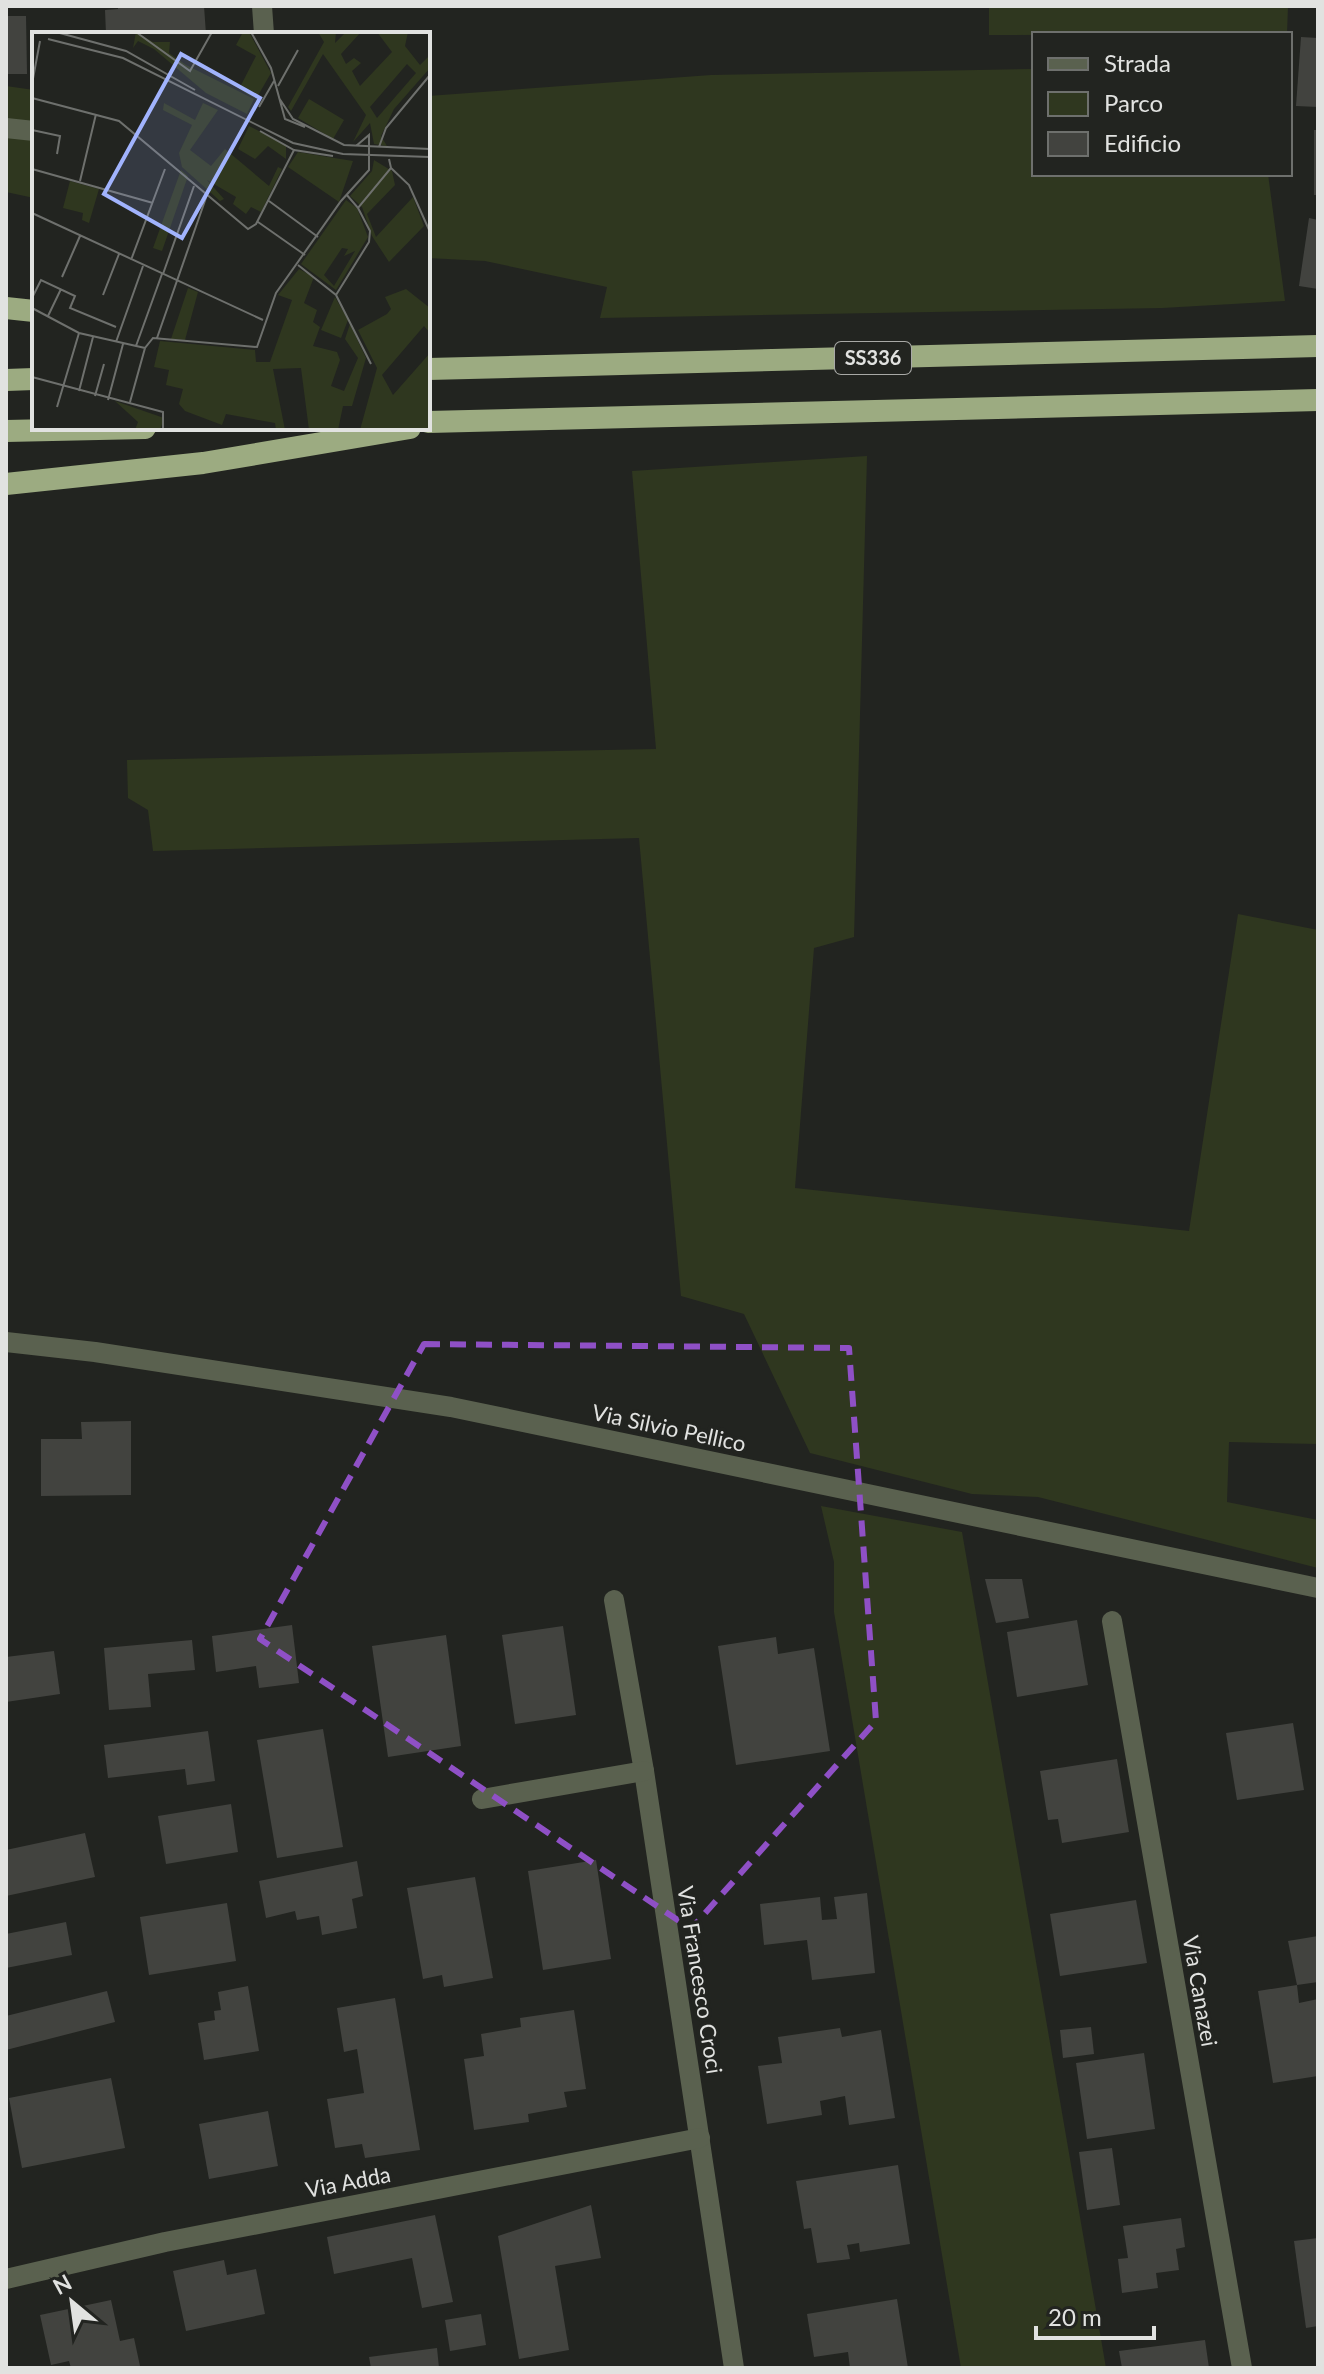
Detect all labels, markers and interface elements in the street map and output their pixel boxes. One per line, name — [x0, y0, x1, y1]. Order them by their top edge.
inset map — [32, 32, 430, 430]
legend — [1032, 32, 1292, 176]
text: Strada — [1104, 48, 1171, 77]
text: Parco — [1104, 88, 1163, 117]
text: Edificio — [1104, 128, 1181, 157]
road number: SS336 — [835, 342, 911, 374]
street label: Via Silvio Pellico — [590, 1398, 748, 1457]
street label: Via Francesco Croci — [672, 1884, 729, 2076]
street label: Via Canazei — [1177, 1933, 1224, 2049]
street label: Via Adda — [303, 2160, 393, 2203]
north arrow — [32, 2262, 112, 2342]
text: N — [48, 2268, 76, 2300]
scale bar — [1036, 2290, 1154, 2340]
text: 20 m — [1048, 2302, 1102, 2331]

